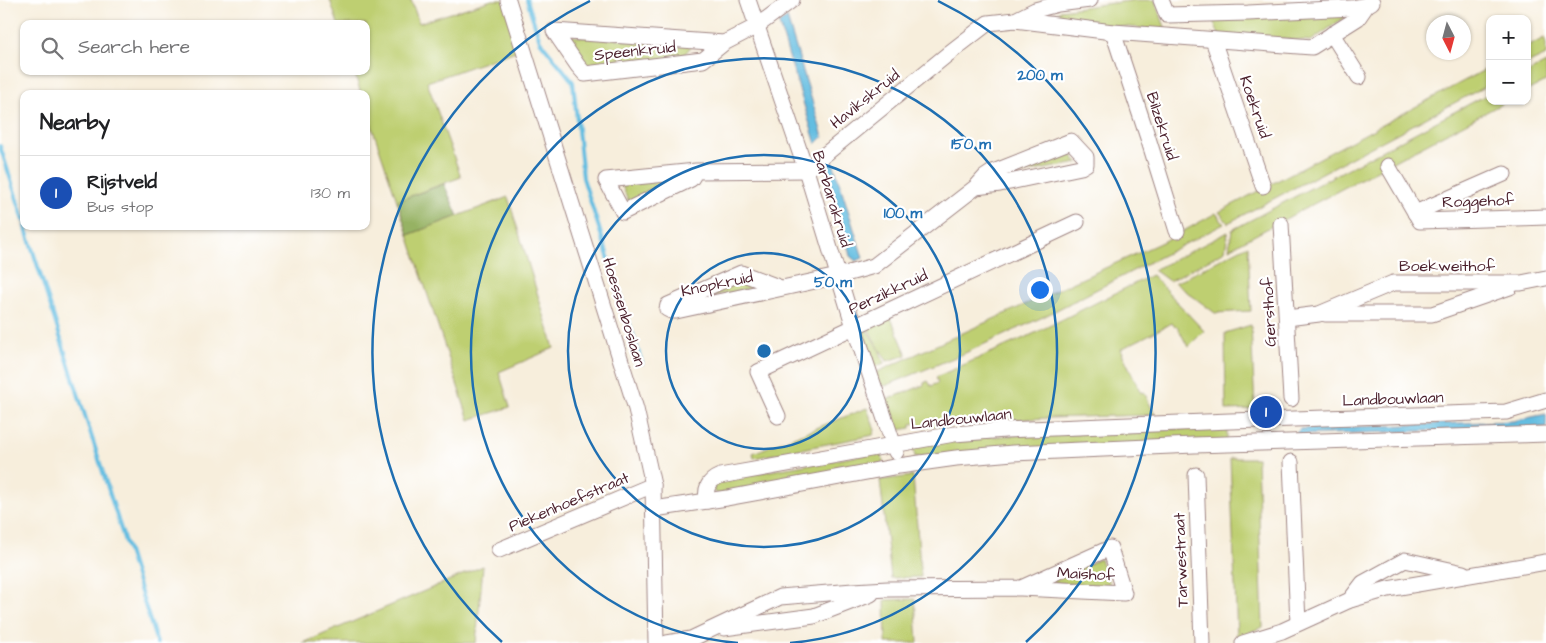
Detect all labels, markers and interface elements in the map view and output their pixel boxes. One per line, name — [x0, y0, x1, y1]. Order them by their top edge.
north arrow — [1426, 15, 1471, 60]
map controls — [1486, 15, 1531, 105]
button: + — [1486, 15, 1531, 60]
search box — [20, 20, 370, 75]
icon: search — [38, 34, 66, 62]
text: Search here — [78, 34, 190, 61]
street label: Speenkruid — [593, 36, 677, 66]
button: − — [1486, 60, 1531, 105]
street label: Havikskruid — [826, 64, 904, 134]
text: 200 m — [1016, 65, 1063, 86]
street label: Koekruid — [1234, 73, 1276, 141]
street label: Bilzekruid — [1141, 89, 1183, 163]
text: Nearby — [40, 108, 110, 137]
text: 150 m — [951, 134, 991, 155]
street label: Barbarakruid — [807, 148, 857, 250]
text: Rijstveld — [87, 169, 157, 196]
text: 1 — [55, 182, 57, 204]
text: 130 m — [311, 182, 350, 204]
street label: Roggehof — [1442, 189, 1515, 214]
text: Bus stop — [87, 196, 153, 218]
text: 100 m — [884, 203, 923, 224]
street label: Hoessenboslaan — [597, 255, 651, 369]
street label: Boekweithof — [1399, 255, 1495, 277]
street label: Perzikkruid — [845, 264, 931, 320]
street label: Knopkruid — [679, 266, 755, 302]
text: 50 m — [814, 272, 852, 293]
street label: Gersthof — [1256, 276, 1282, 347]
your location — [1027, 277, 1053, 303]
centre of rings — [755, 342, 773, 360]
street label: Landbouwlaan — [1342, 386, 1444, 412]
pin: 1 — [1250, 393, 1282, 431]
street label: Landbouwlaan — [909, 403, 1013, 435]
street label: Piekenhoefstraat — [505, 466, 633, 537]
street label: Tarwestraat — [1168, 512, 1194, 608]
street label: Maïshof — [1056, 561, 1116, 587]

